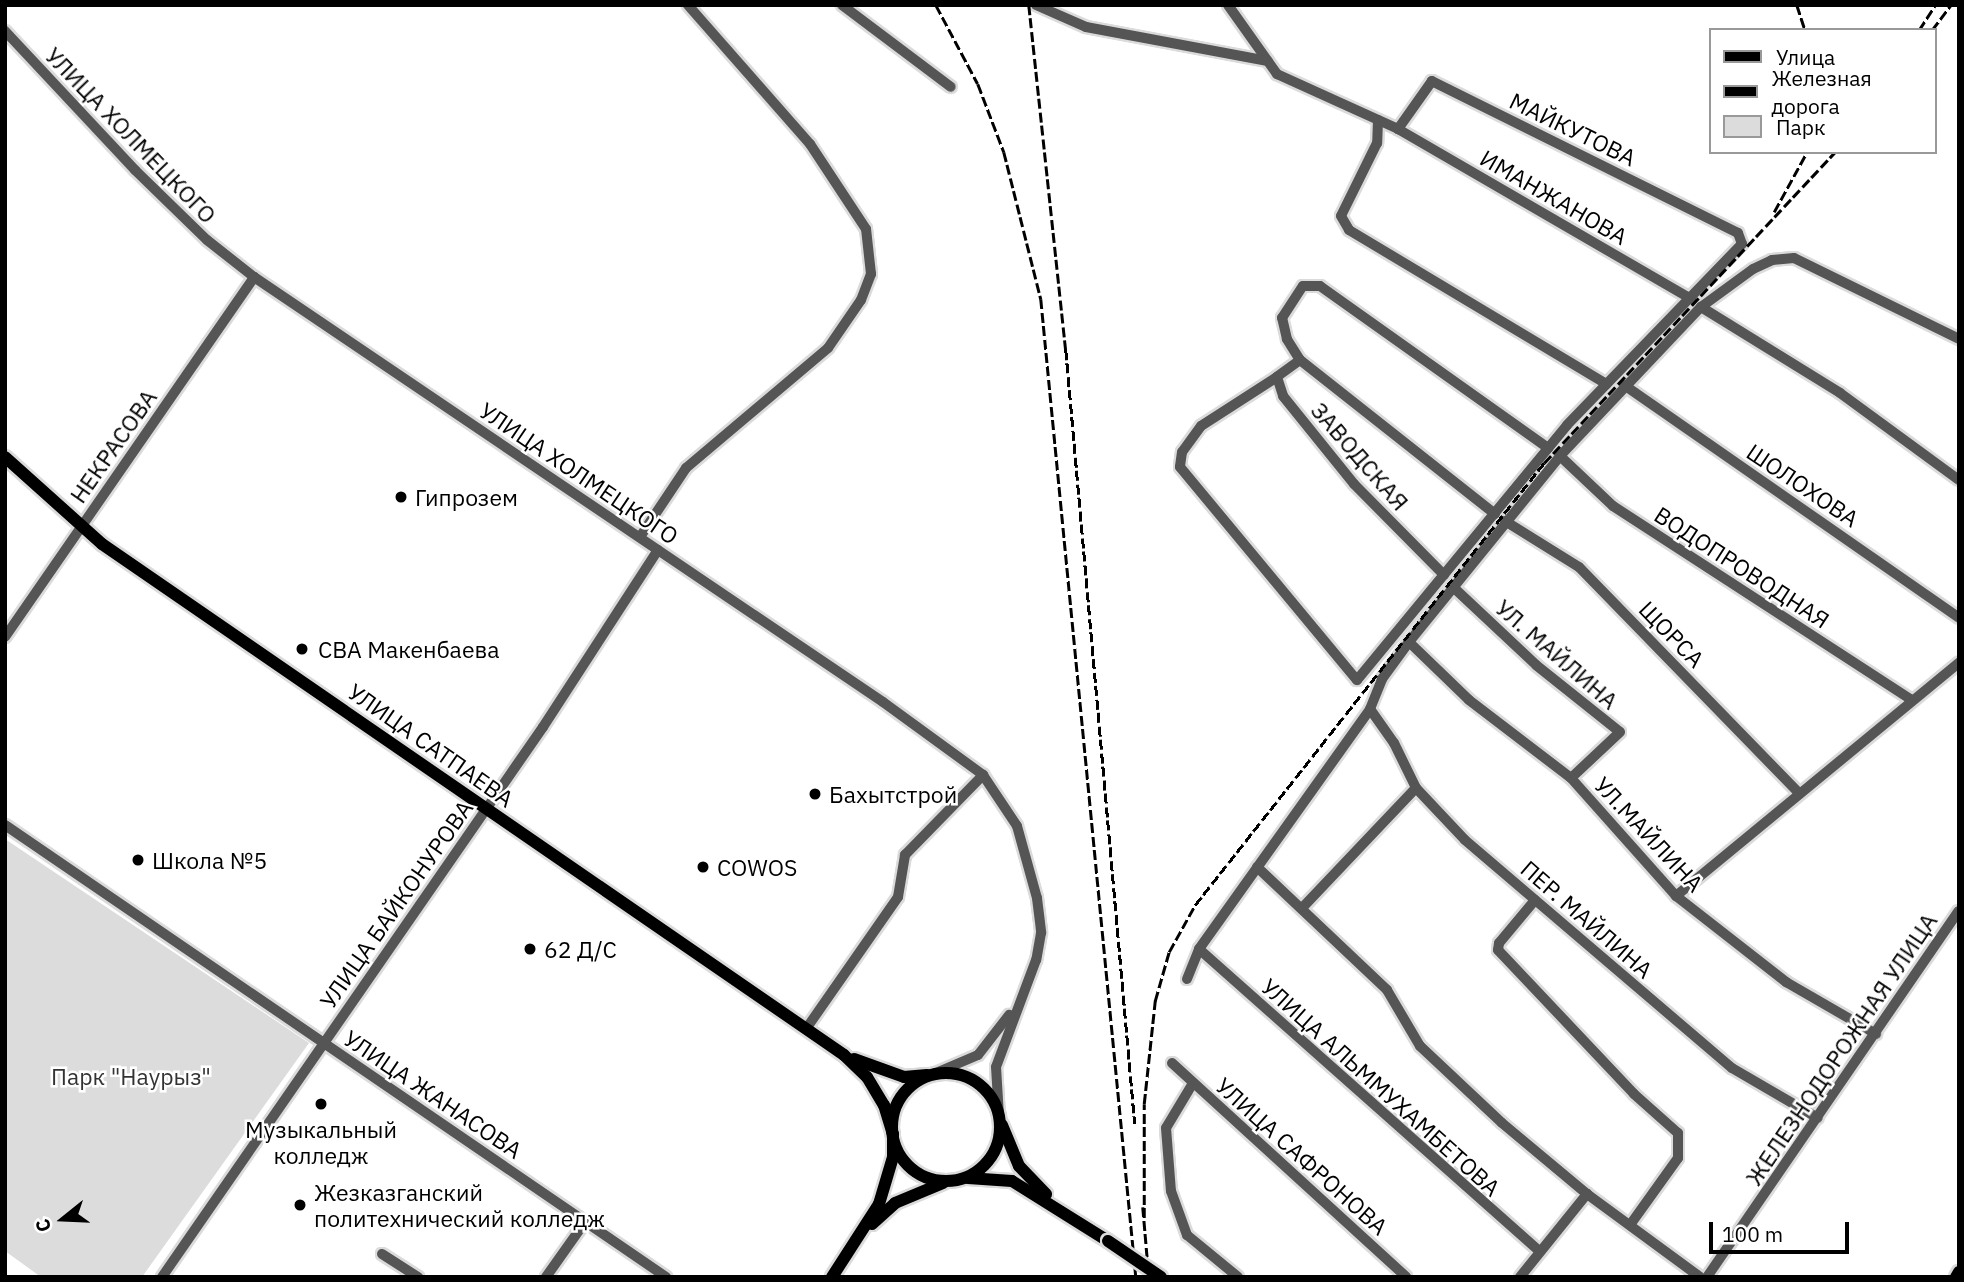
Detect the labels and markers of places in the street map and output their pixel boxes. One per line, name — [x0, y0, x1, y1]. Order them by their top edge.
place label: Гипрозем — [415, 483, 518, 511]
marker: Гипрозем — [393, 489, 409, 505]
place label: СВА Макенбаева — [318, 635, 500, 663]
marker: СВА Макенбаева — [292, 639, 312, 659]
place label: Бахытстрой — [829, 780, 957, 808]
marker: Бахытстрой — [807, 786, 823, 802]
place label: Школа №5 — [152, 846, 267, 874]
marker: Школа №5 — [130, 852, 146, 868]
place label: COWOS — [717, 853, 797, 881]
marker: COWOS — [695, 859, 711, 875]
place label: 62 Д/С — [544, 935, 617, 963]
marker: 62 Д/С — [522, 941, 538, 957]
marker: Музыкальный колледж — [313, 1096, 329, 1112]
place label: Музыкальный колледж — [245, 1115, 397, 1169]
place label: Жезказганский политехнический колледж — [314, 1178, 605, 1232]
marker: Жезказганский политехнический колледж — [292, 1197, 308, 1213]

